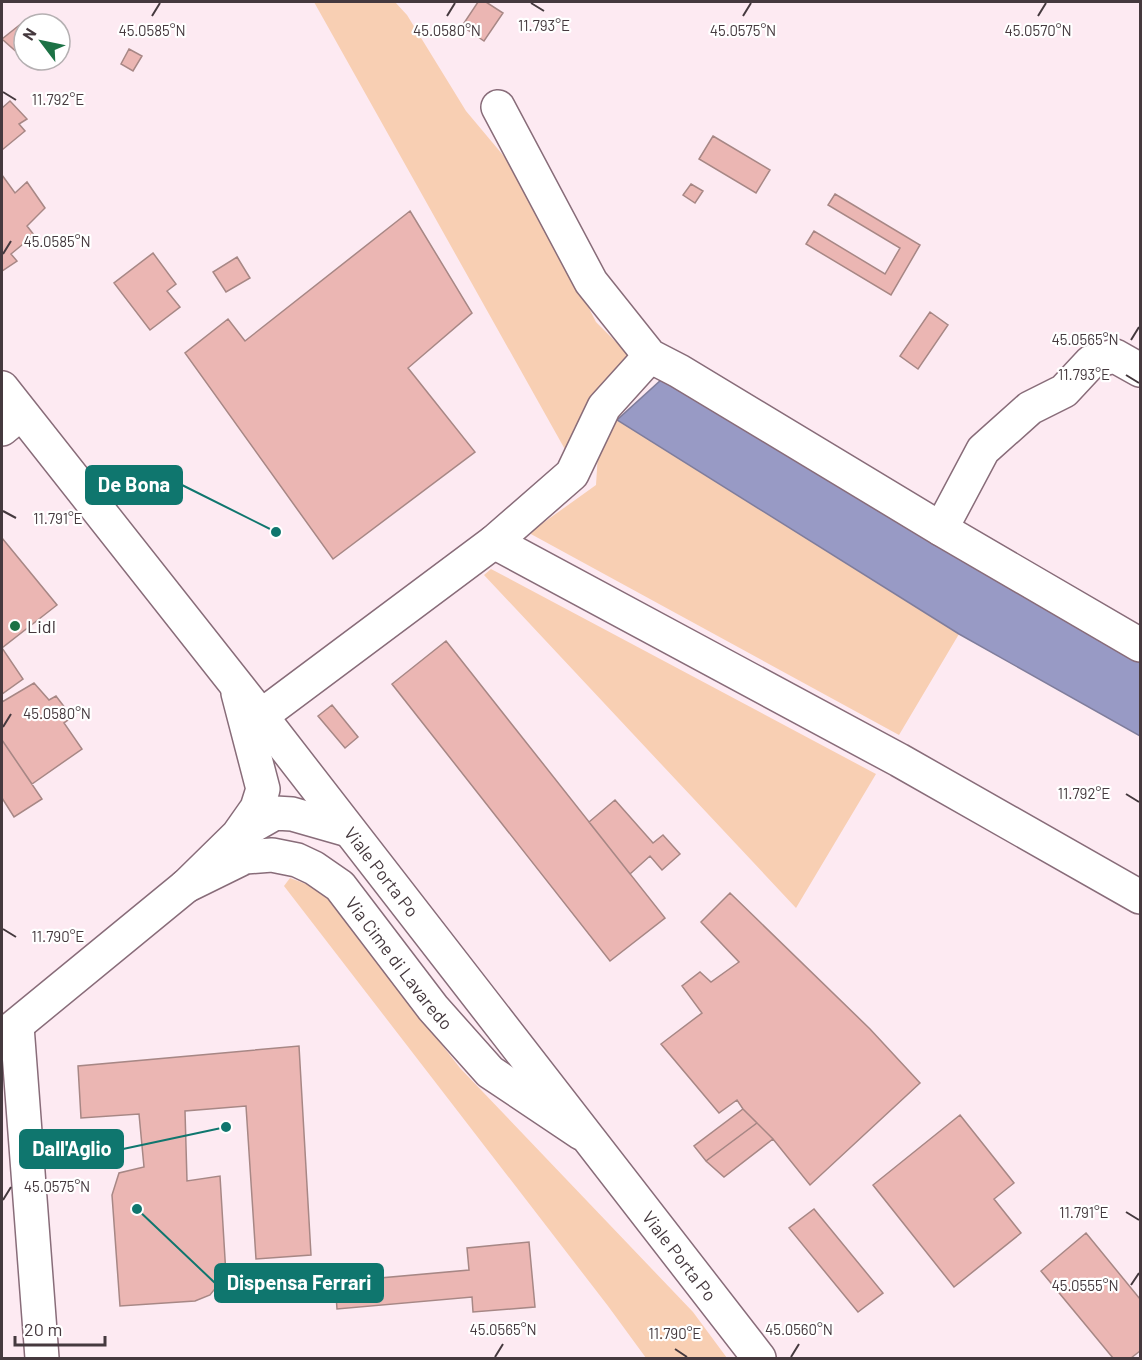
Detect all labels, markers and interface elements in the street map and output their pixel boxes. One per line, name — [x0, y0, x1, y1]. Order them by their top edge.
north arrow — [12, 12, 72, 72]
text: 11.793°E — [518, 16, 570, 34]
text: 45.0585°N — [118, 21, 186, 39]
text: 45.0580°N — [413, 21, 481, 39]
text: 45.0575°N — [710, 21, 776, 39]
text: 45.0570°N — [1004, 21, 1072, 39]
text: N — [18, 24, 40, 43]
text: 11.792°E — [32, 90, 84, 108]
text: 45.0585°N — [23, 232, 91, 250]
text: 45.0565°N — [1051, 330, 1119, 348]
text: 11.793°E — [1058, 365, 1110, 383]
callout: De Bona — [86, 466, 182, 504]
text: De Bona — [98, 472, 170, 496]
text: 11.791°E — [33, 509, 83, 527]
place label: Lidl — [27, 615, 56, 637]
marker: Lidl — [8, 619, 22, 633]
text: 45.0580°N — [23, 704, 91, 722]
text: 11.792°E — [1058, 784, 1110, 802]
street label: Viale Porta Po — [340, 822, 424, 921]
street label: Via Cime di Lavaredo — [341, 892, 458, 1034]
text: 11.790°E — [32, 927, 84, 945]
callout: Dall'Aglio — [20, 1130, 123, 1168]
text: Dall'Aglio — [32, 1136, 112, 1160]
text: 45.0575°N — [24, 1177, 90, 1195]
text: 11.791°E — [1059, 1203, 1109, 1221]
street label: Viale Porta Po — [638, 1206, 722, 1305]
callout: Dispensa Ferrari — [215, 1264, 383, 1302]
text: Dispensa Ferrari — [227, 1270, 371, 1294]
text: 45.0555°N — [1051, 1276, 1119, 1294]
scale bar — [15, 1309, 105, 1347]
text: 20 m — [24, 1318, 62, 1340]
text: 45.0565°N — [469, 1320, 537, 1338]
text: 45.0560°N — [765, 1320, 833, 1338]
text: 11.790°E — [649, 1324, 701, 1342]

